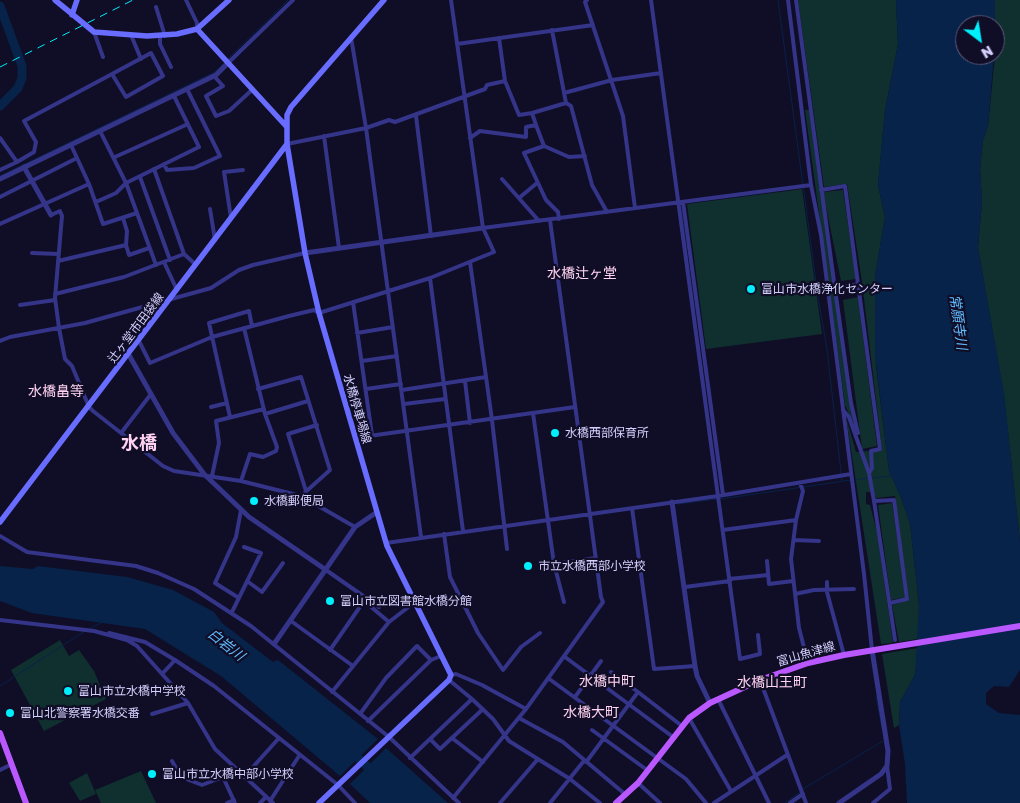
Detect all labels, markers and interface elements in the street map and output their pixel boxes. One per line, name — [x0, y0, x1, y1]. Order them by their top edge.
north arrow — [955, 15, 1005, 65]
text: N — [979, 42, 996, 62]
district label: 水橋辻ヶ堂 — [547, 266, 617, 282]
place label: 富山市水橋浄化センター — [761, 282, 893, 296]
marker: 富山市水橋浄化センター — [745, 283, 757, 295]
street label: 辻ヶ堂市田袋線 — [105, 290, 167, 366]
water label: 常願寺川 — [946, 293, 970, 351]
street label: 水橋停車場線 — [340, 372, 374, 446]
district label: 水橋畠等 — [28, 384, 84, 400]
place label: 水橋西部保育所 — [565, 426, 649, 440]
marker: 水橋西部保育所 — [549, 427, 561, 439]
district label: 水橋 — [121, 432, 157, 454]
place label: 水橋郵便局 — [264, 494, 324, 508]
marker: 水橋郵便局 — [248, 495, 260, 507]
place label: 市立水橋西部小学校 — [538, 559, 646, 573]
marker: 市立水橋西部小学校 — [522, 560, 534, 572]
place label: 富山市立図書館水橋分館 — [340, 594, 472, 608]
marker: 富山市立図書館水橋分館 — [324, 595, 336, 607]
water label: 白岩川 — [204, 625, 248, 665]
street label: 富山魚津線 — [775, 639, 837, 669]
district label: 水橋中町 — [579, 674, 635, 690]
district label: 水橋山王町 — [737, 675, 807, 691]
place label: 富山市立水橋中学校 — [78, 684, 186, 698]
marker: 富山市立水橋中学校 — [62, 685, 74, 697]
district label: 水橋大町 — [563, 705, 619, 721]
place label: 富山北警察署水橋交番 — [20, 706, 140, 720]
marker: 富山北警察署水橋交番 — [4, 707, 16, 719]
place label: 富山市立水橋中部小学校 — [162, 767, 294, 781]
marker: 富山市立水橋中部小学校 — [146, 768, 158, 780]

